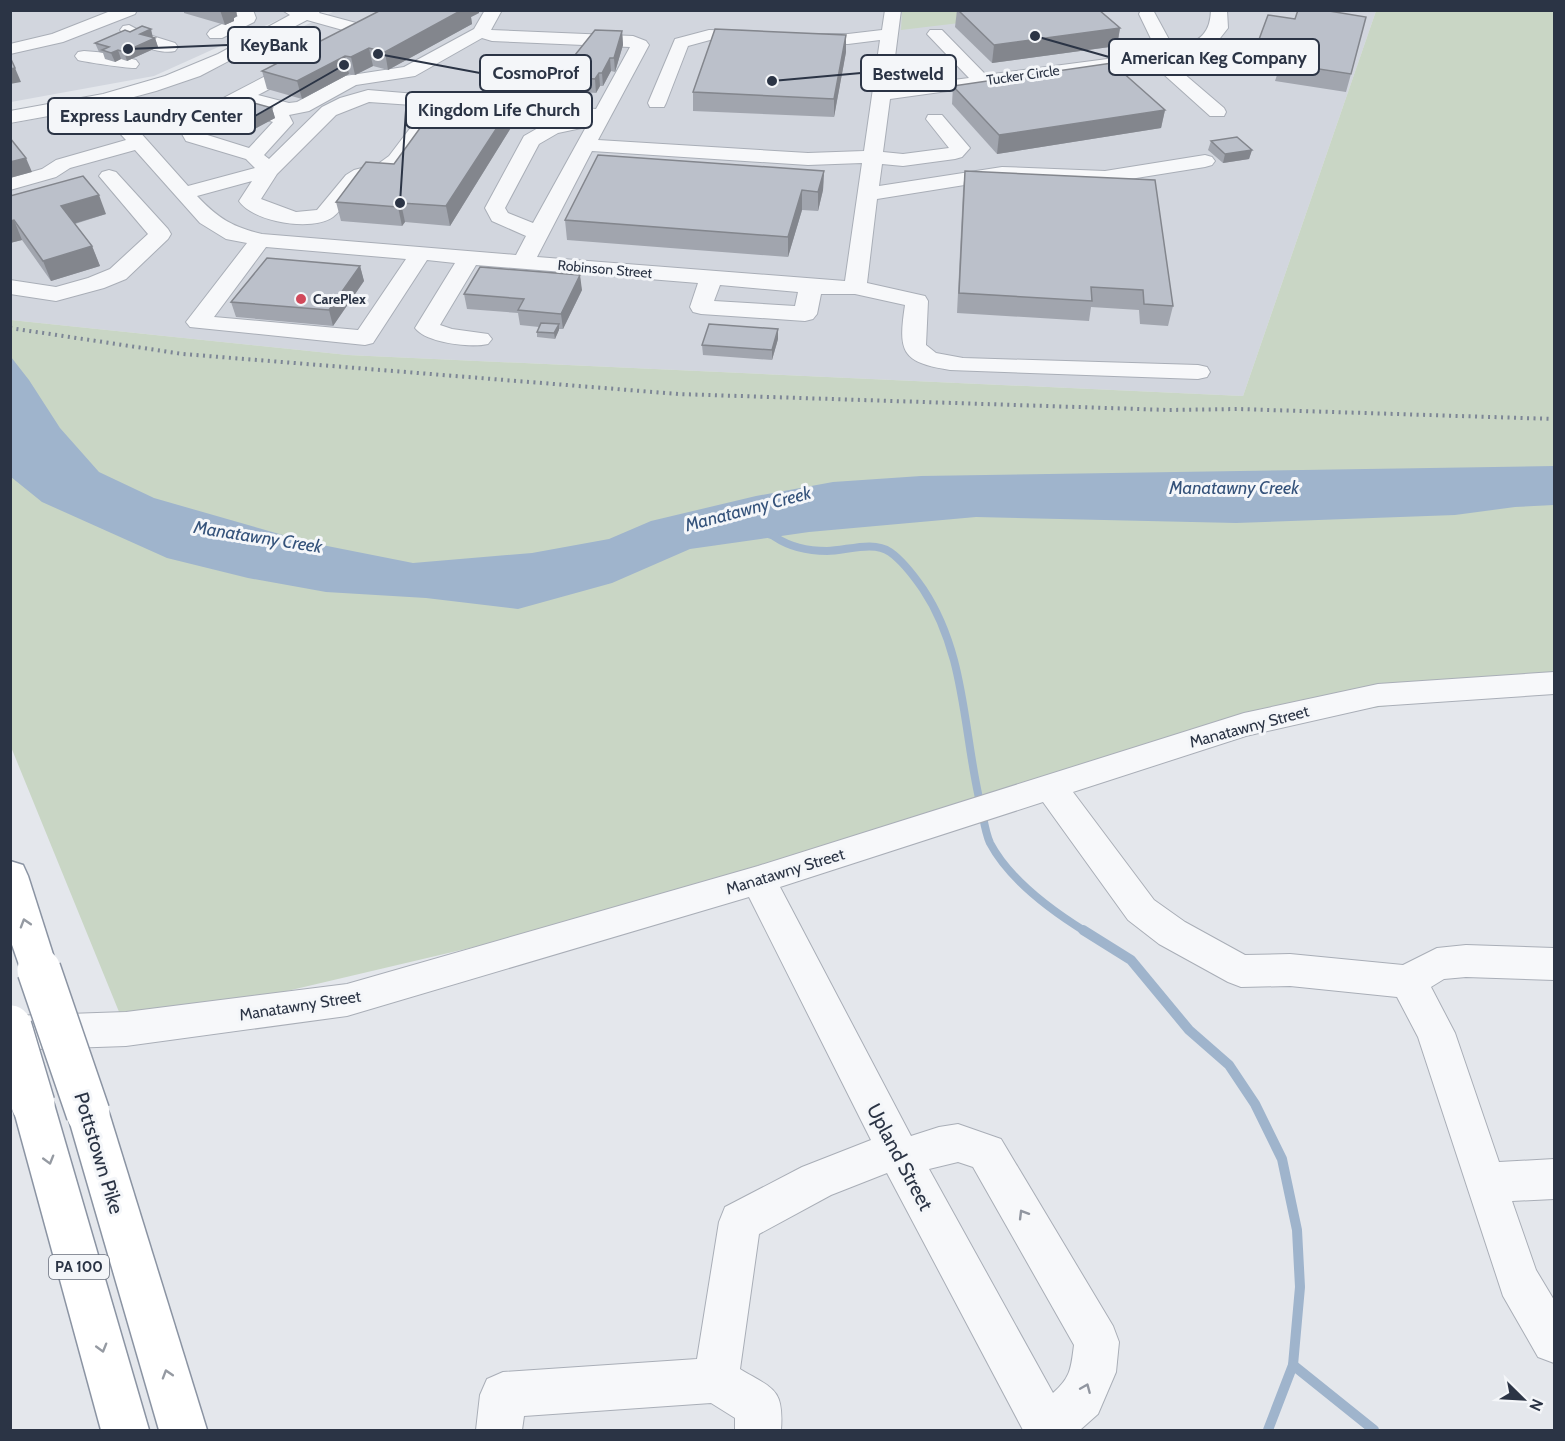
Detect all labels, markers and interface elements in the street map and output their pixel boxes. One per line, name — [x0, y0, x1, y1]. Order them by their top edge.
callout: KeyBank — [228, 27, 320, 63]
text: KeyBank — [240, 34, 308, 56]
callout: American Keg Company — [1109, 39, 1319, 75]
text: American Keg Company — [1121, 47, 1307, 69]
callout: CosmoProf — [480, 55, 591, 91]
callout: Bestweld — [861, 55, 956, 91]
street label: Tucker Circle — [985, 61, 1061, 89]
text: CosmoProf — [493, 62, 579, 84]
text: Bestweld — [872, 63, 944, 85]
callout: Kingdom Life Church — [406, 92, 592, 128]
callout: Express Laundry Center — [48, 98, 255, 134]
text: Kingdom Life Church — [418, 99, 580, 121]
text: Express Laundry Center — [60, 105, 242, 127]
street label: Robinson Street — [557, 256, 653, 282]
place label: CarePlex — [313, 290, 366, 308]
marker: CarePlex — [294, 292, 308, 306]
water label: Manatawny Creek — [1168, 477, 1300, 499]
water label: Manatawny Creek — [682, 481, 815, 537]
water label: Manatawny Creek — [191, 516, 325, 558]
street label: Manatawny Street — [1187, 701, 1312, 752]
street label: Manatawny Street — [724, 844, 847, 899]
one-way arrow — [20, 918, 32, 929]
street label: Manatawny Street — [238, 986, 363, 1025]
street label: Pottstown Pike — [69, 1089, 129, 1217]
street label: Upland Street — [862, 1099, 938, 1215]
one-way arrow — [42, 1154, 54, 1165]
one-way arrow — [1019, 1210, 1031, 1220]
road number: PA 100 — [49, 1255, 109, 1279]
one-way arrow — [95, 1342, 107, 1353]
north arrow — [1493, 1369, 1553, 1429]
one-way arrow — [162, 1370, 174, 1380]
one-way arrow — [1079, 1383, 1091, 1394]
text: N — [1525, 1396, 1547, 1414]

